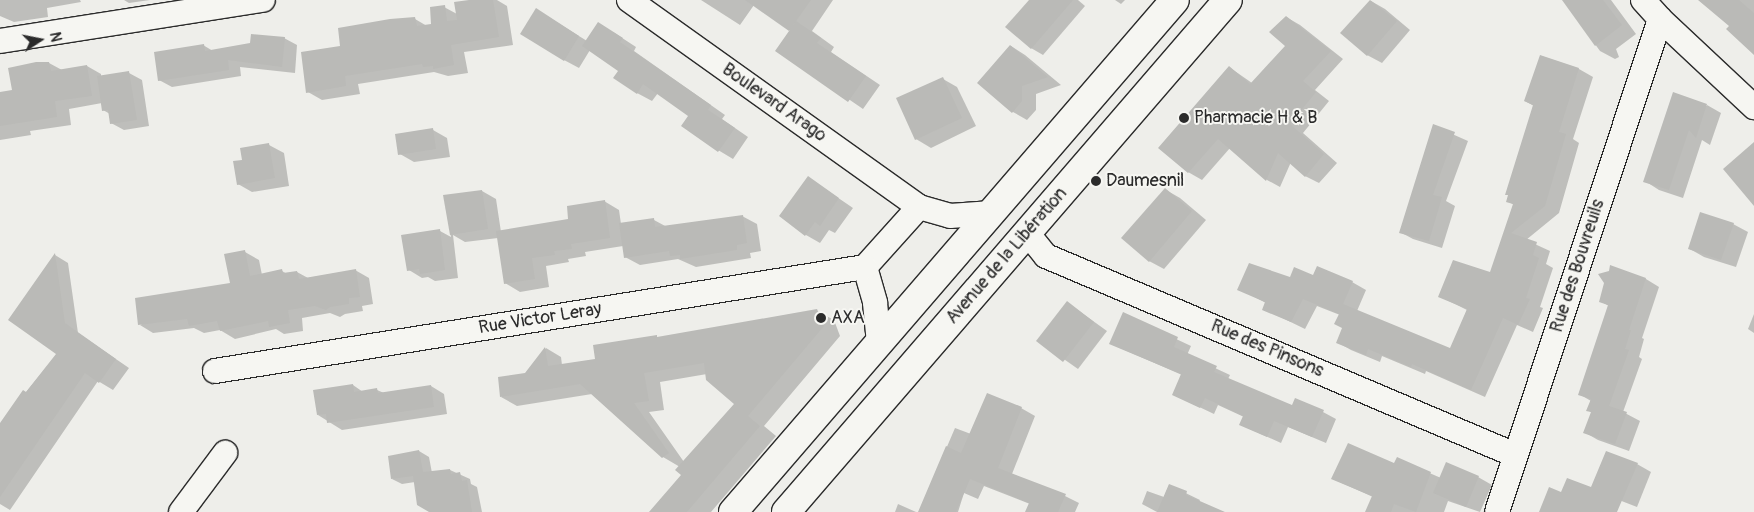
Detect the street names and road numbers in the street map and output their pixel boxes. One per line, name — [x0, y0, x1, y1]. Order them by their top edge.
street label: Boulevard Arago — [718, 59, 830, 147]
street label: Avenue de la Libération — [942, 183, 1072, 329]
street label: Rue des Bouvreuils — [1546, 197, 1610, 335]
street label: Rue Victor Leray — [477, 299, 603, 339]
street label: Rue des Pinsons — [1207, 316, 1327, 382]

